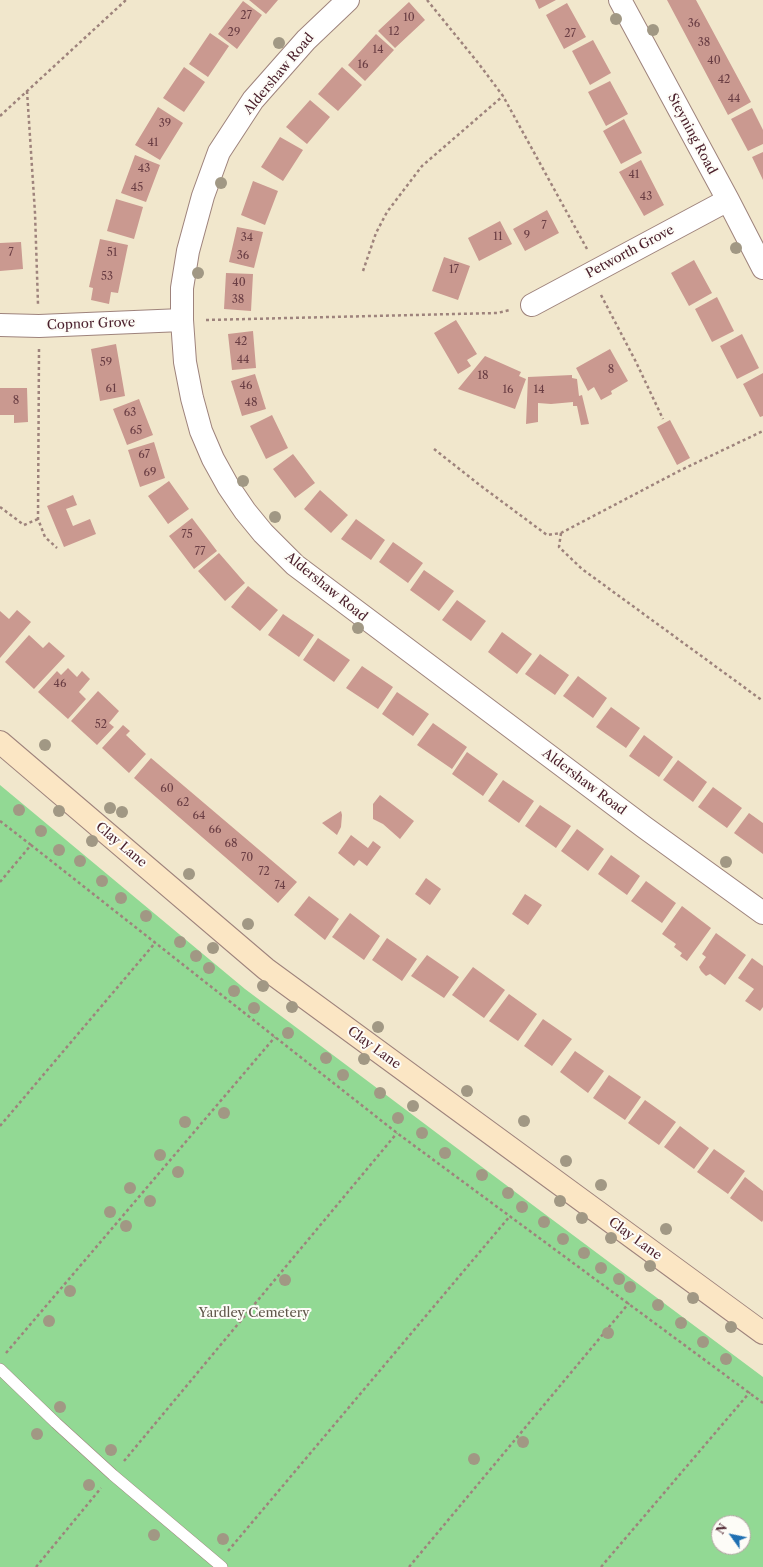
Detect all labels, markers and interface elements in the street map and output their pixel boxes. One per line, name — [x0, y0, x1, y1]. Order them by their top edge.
house number: 27 — [240, 9, 252, 23]
house number: 10 — [403, 11, 415, 25]
house number: 36 — [688, 17, 700, 31]
house number: 12 — [389, 25, 399, 39]
house number: 29 — [228, 26, 240, 40]
house number: 27 — [564, 27, 576, 41]
street label: Aldershaw Road — [241, 30, 317, 118]
house number: 38 — [698, 36, 710, 50]
house number: 14 — [373, 43, 383, 57]
house number: 40 — [707, 54, 721, 68]
house number: 16 — [357, 58, 369, 72]
house number: 42 — [718, 73, 730, 87]
street label: Steyning Road — [664, 91, 720, 177]
house number: 44 — [728, 92, 740, 106]
house number: 39 — [159, 117, 171, 131]
house number: 41 — [148, 136, 158, 150]
house number: 43 — [138, 162, 150, 176]
house number: 41 — [629, 168, 639, 182]
house number: 45 — [131, 181, 143, 195]
house number: 43 — [640, 190, 652, 204]
house number: 7 — [541, 219, 547, 233]
street label: Petworth Grove — [583, 222, 677, 282]
house number: 9 — [524, 229, 530, 243]
house number: 11 — [493, 230, 503, 244]
house number: 34 — [241, 231, 253, 245]
house number: 7 — [8, 246, 14, 260]
house number: 51 — [107, 246, 117, 260]
house number: 36 — [237, 249, 249, 263]
house number: 17 — [449, 263, 459, 277]
house number: 53 — [101, 270, 113, 284]
house number: 40 — [232, 276, 246, 290]
house number: 38 — [232, 293, 244, 307]
street label: Copnor Grove — [47, 315, 135, 333]
house number: 42 — [235, 335, 247, 349]
house number: 44 — [237, 353, 249, 367]
house number: 59 — [100, 356, 112, 370]
house number: 8 — [608, 363, 614, 377]
house number: 18 — [477, 369, 489, 383]
house number: 46 — [240, 379, 252, 393]
house number: 61 — [105, 382, 117, 396]
house number: 16 — [502, 383, 514, 397]
house number: 14 — [534, 383, 544, 397]
house number: 8 — [13, 394, 19, 408]
house number: 48 — [245, 396, 257, 410]
house number: 63 — [124, 406, 136, 420]
house number: 65 — [130, 424, 142, 438]
house number: 67 — [138, 448, 150, 462]
house number: 69 — [144, 466, 156, 480]
house number: 75 — [181, 528, 193, 542]
house number: 77 — [195, 545, 205, 559]
street label: Aldershaw Road — [282, 549, 370, 625]
house number: 46 — [54, 677, 66, 691]
house number: 52 — [95, 718, 107, 732]
street label: Aldershaw Road — [539, 745, 629, 819]
house number: 60 — [160, 782, 174, 796]
house number: 62 — [177, 796, 189, 810]
house number: 64 — [193, 809, 205, 823]
street label: Clay Lane — [92, 819, 150, 871]
house number: 66 — [209, 823, 221, 837]
house number: 68 — [225, 837, 237, 851]
house number: 70 — [241, 851, 253, 865]
house number: 72 — [258, 865, 270, 879]
house number: 74 — [274, 879, 286, 893]
street label: Clay Lane — [344, 1023, 404, 1073]
street label: Clay Lane — [605, 1214, 665, 1264]
park label: Yardley Cemetery — [199, 1305, 309, 1321]
north arrow — [711, 1515, 751, 1555]
text: N — [713, 1521, 730, 1537]

